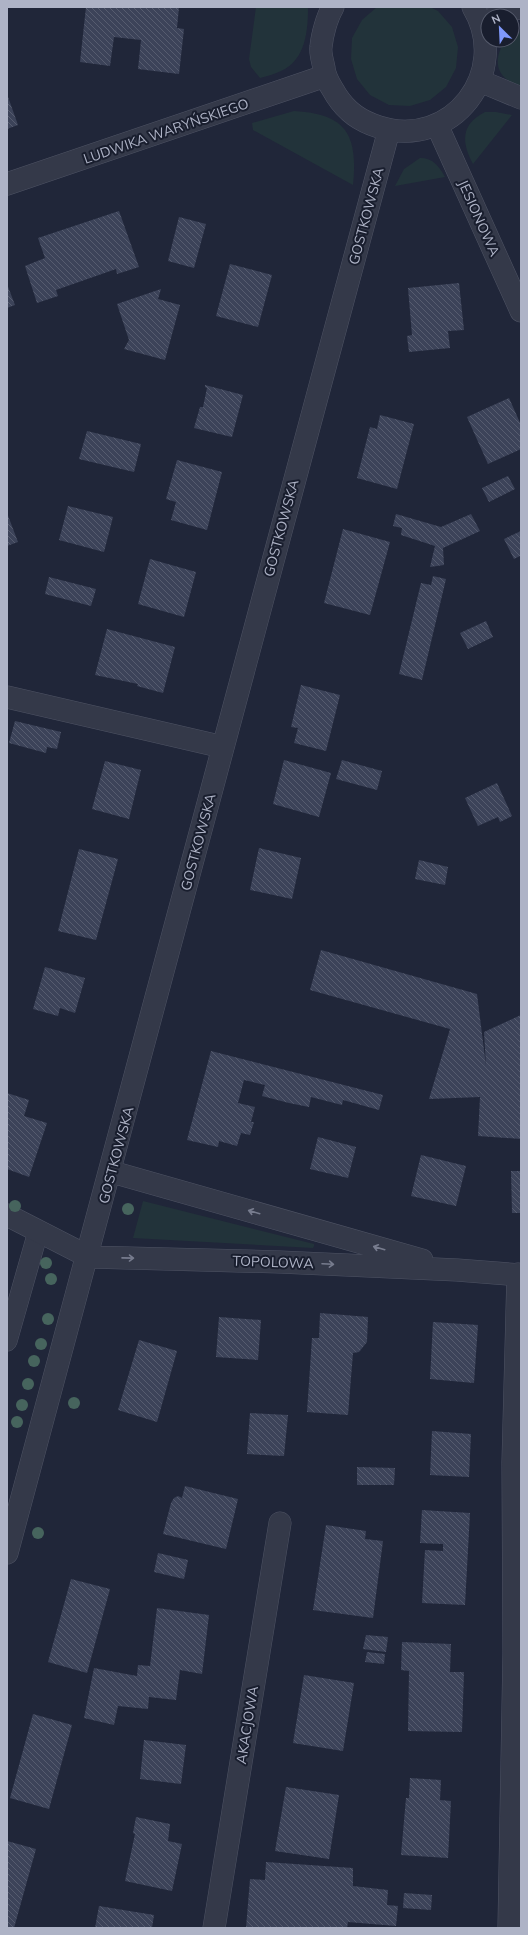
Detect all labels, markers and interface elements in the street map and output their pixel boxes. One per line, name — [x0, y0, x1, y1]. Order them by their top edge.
north arrow — [480, 8, 520, 48]
text: N — [489, 11, 503, 27]
street label: LUDWIKA WARYŃSKIEGO — [81, 94, 251, 168]
street label: GOSTKOWSKA — [344, 165, 388, 267]
street label: JESIONOWA — [454, 177, 504, 260]
street label: GOSTKOWSKA — [259, 477, 303, 579]
street label: GOSTKOWSKA — [176, 791, 220, 893]
street label: GOSTKOWSKA — [94, 1104, 138, 1206]
one-way arrow — [248, 1208, 261, 1215]
one-way arrow — [373, 1244, 386, 1251]
street label: TOPOLOWA — [232, 1252, 315, 1272]
one-way arrow — [121, 1254, 134, 1262]
one-way arrow — [321, 1260, 334, 1268]
street label: AKACJOWA — [232, 1684, 262, 1765]

